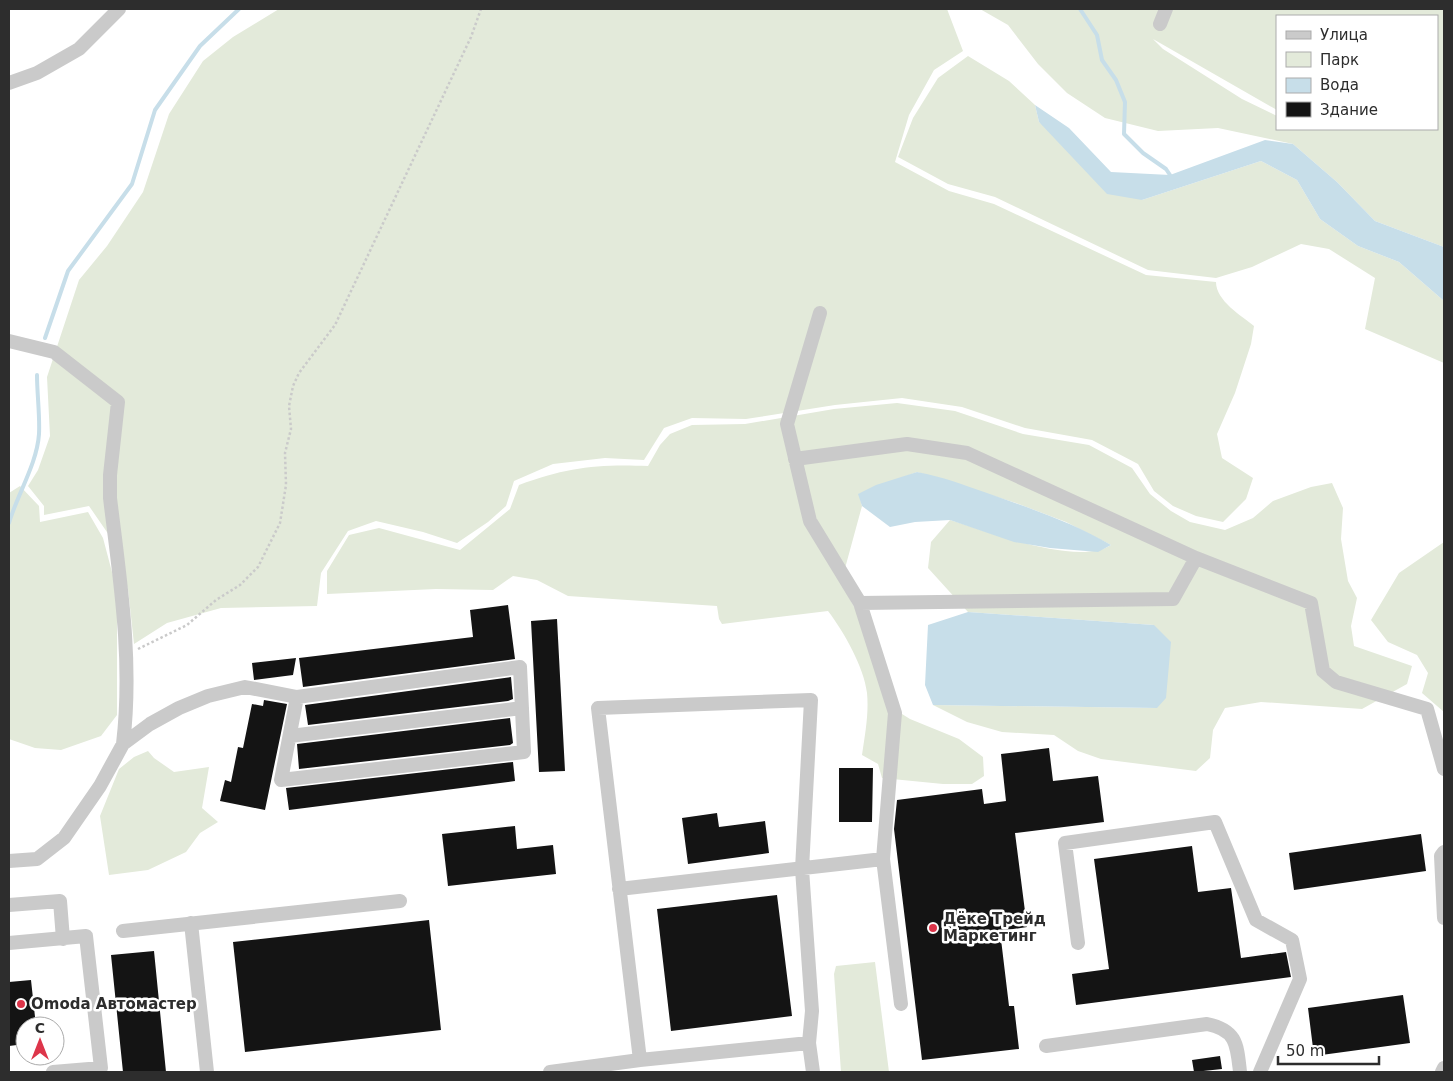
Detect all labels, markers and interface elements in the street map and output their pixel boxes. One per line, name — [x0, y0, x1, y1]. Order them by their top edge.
legend — [1276, 15, 1438, 130]
text: Улица — [1320, 26, 1368, 44]
text: Парк — [1320, 51, 1359, 69]
text: Вода — [1320, 76, 1359, 94]
text: Здание — [1320, 101, 1378, 119]
place label: Дёке Трейд Маркетинг — [943, 910, 1046, 945]
marker: Дёке Трейд Маркетинг — [927, 922, 939, 934]
place label: Omoda Автомастер — [31, 995, 197, 1013]
marker: Omoda Автомастер — [15, 998, 27, 1010]
north arrow — [15, 1016, 65, 1066]
text: С — [35, 1020, 45, 1036]
scale bar — [1278, 1034, 1379, 1066]
text: 50 m — [1286, 1042, 1324, 1060]

